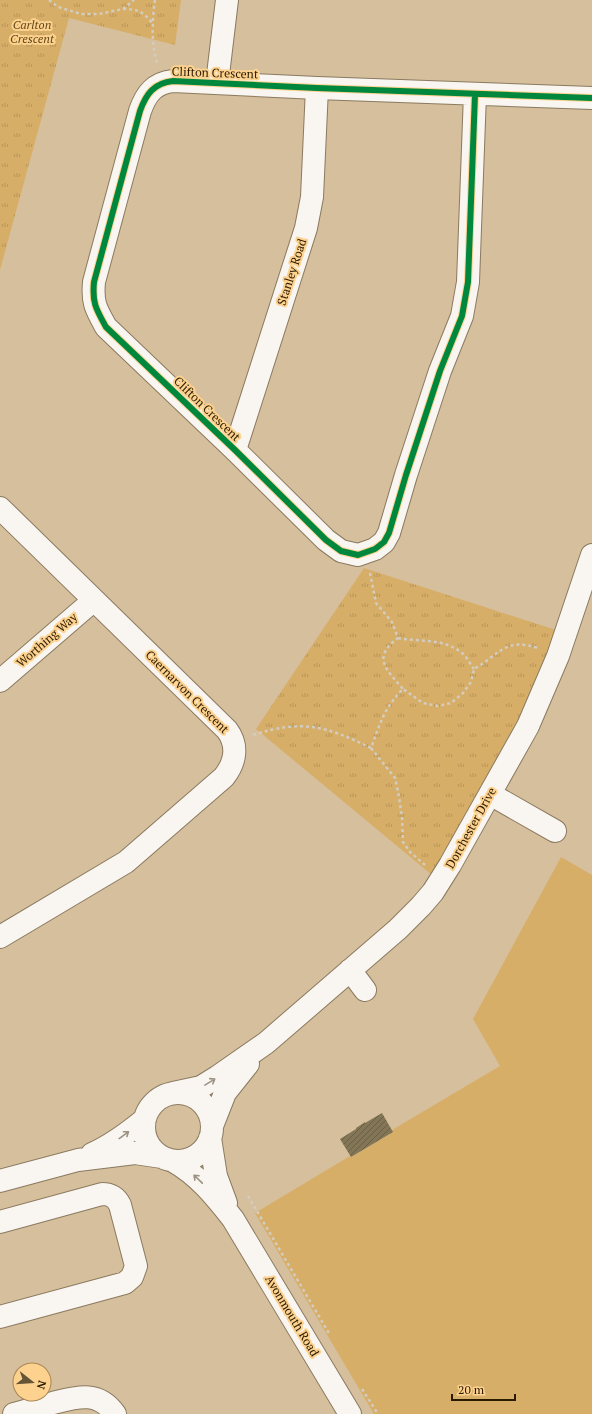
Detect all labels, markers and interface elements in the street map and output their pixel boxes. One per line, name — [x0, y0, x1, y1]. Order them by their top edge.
park label: Carlton Crescent — [10, 17, 55, 46]
street label: Clifton Crescent — [171, 63, 259, 82]
street label: Stanley Road — [274, 236, 309, 307]
street label: Clifton Crescent — [171, 373, 244, 444]
street label: Worthing Way — [13, 609, 81, 670]
street label: Caernarvon Crescent — [143, 647, 232, 737]
street label: Dorchester Drive — [442, 785, 499, 871]
one-way arrow — [204, 1077, 216, 1085]
one-way arrow — [119, 1131, 130, 1139]
one-way arrow — [193, 1174, 203, 1184]
street label: Avonmouth Road — [262, 1272, 323, 1359]
north arrow — [12, 1362, 52, 1402]
scale bar — [452, 1376, 515, 1402]
text: N — [33, 1379, 49, 1392]
text: 20 m — [458, 1382, 485, 1397]

